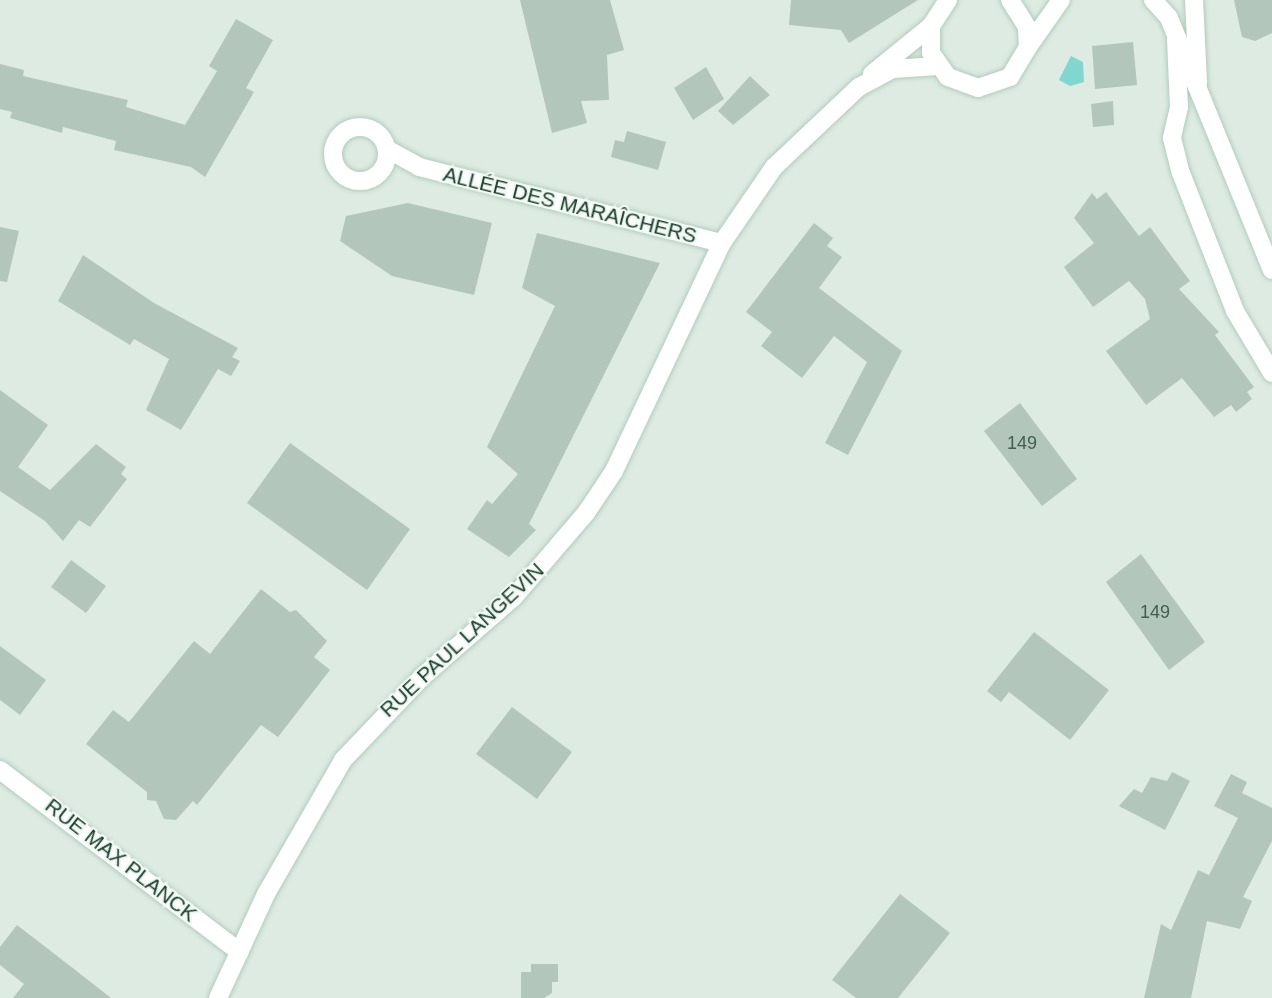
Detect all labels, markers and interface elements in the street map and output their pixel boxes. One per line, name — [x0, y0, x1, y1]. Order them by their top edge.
street label: ALLÉE DES MARAÎCHERS — [441, 161, 699, 249]
house number: 149 — [1007, 432, 1037, 454]
street label: RUE PAUL LANGEVIN — [375, 557, 549, 723]
house number: 149 — [1140, 601, 1170, 623]
street label: RUE MAX PLANCK — [40, 793, 202, 927]

